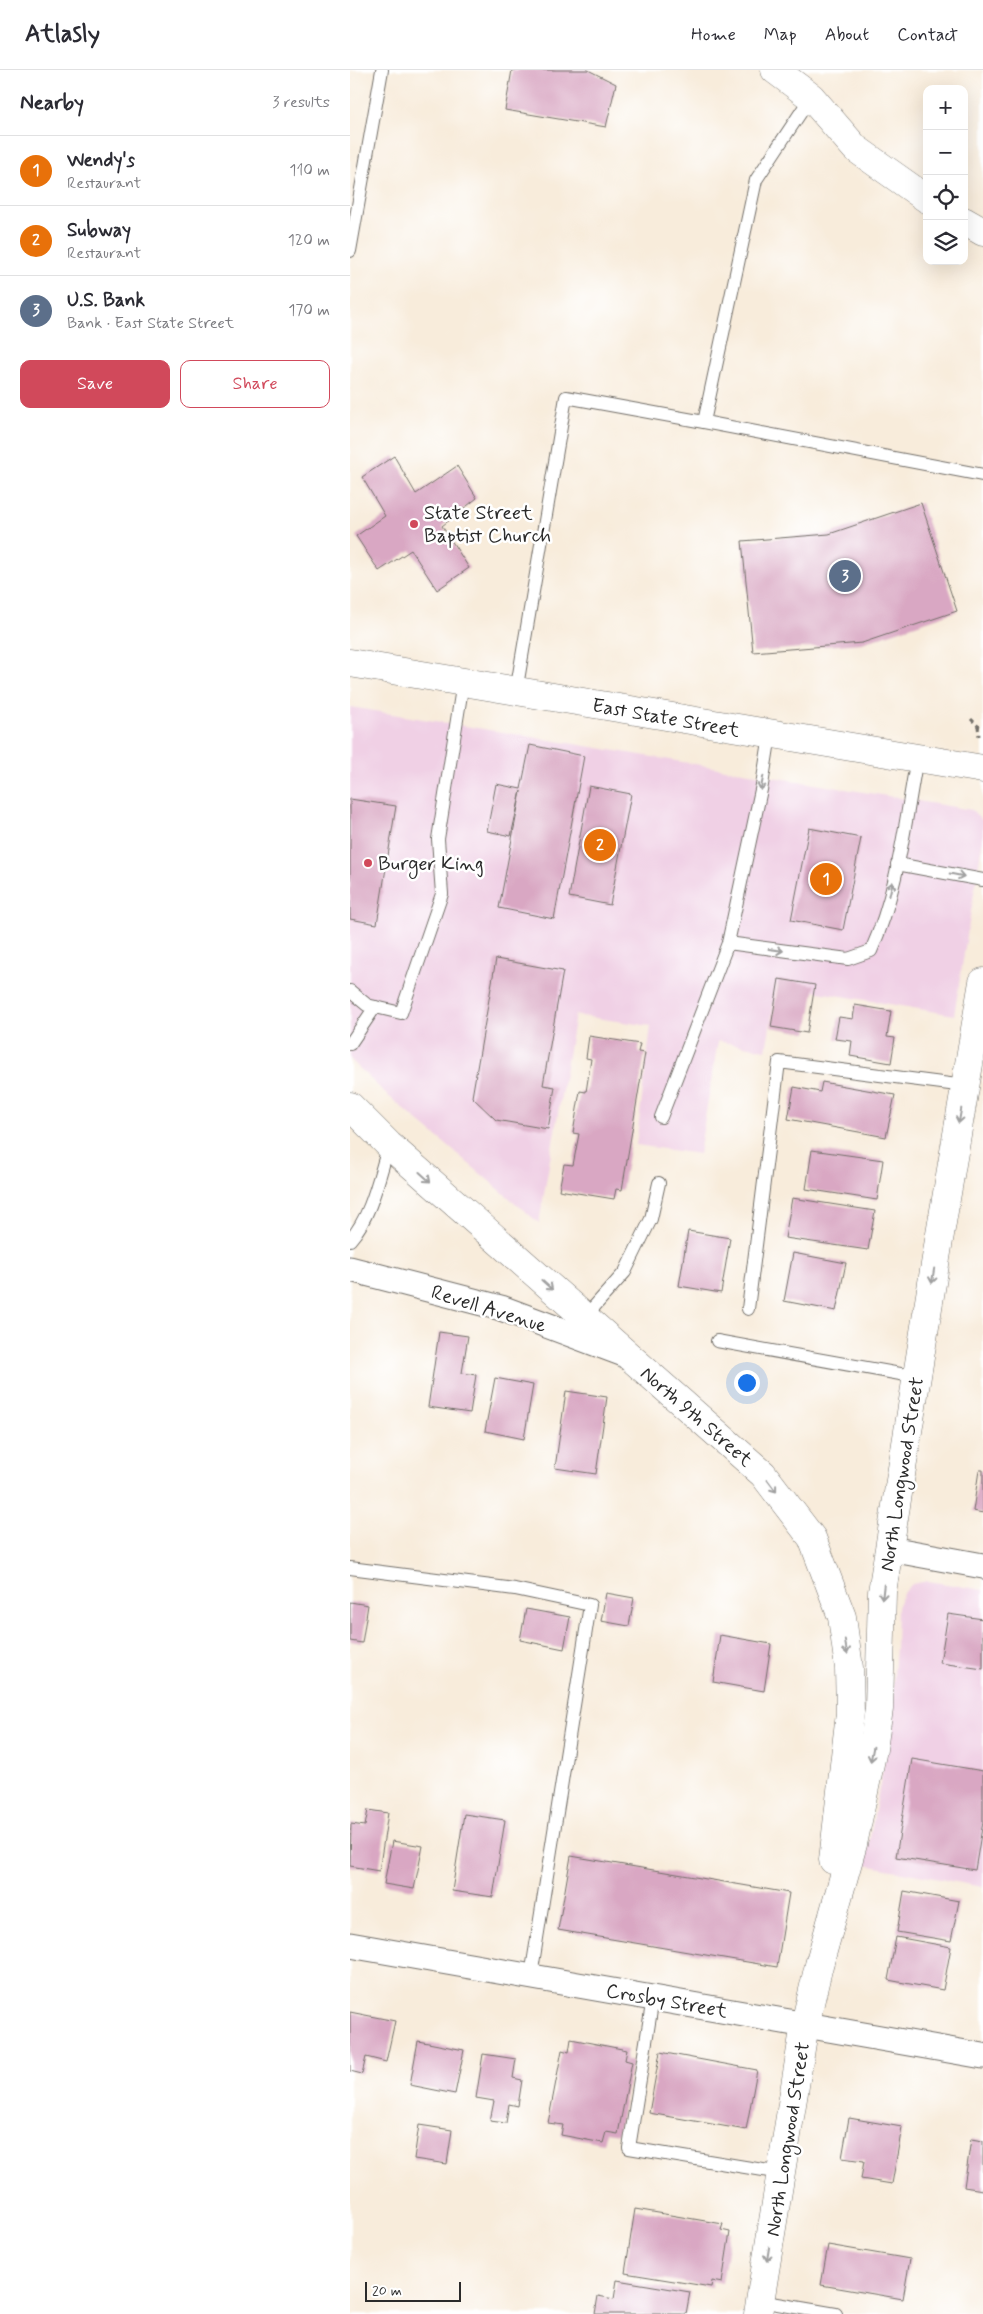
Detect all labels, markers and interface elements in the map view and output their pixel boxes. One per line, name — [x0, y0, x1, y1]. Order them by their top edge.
text: Atlasly — [25, 19, 100, 50]
text: Home — [691, 23, 736, 47]
text: Map — [764, 23, 797, 47]
text: About — [825, 23, 869, 47]
text: Contact — [897, 23, 958, 47]
map controls — [923, 85, 968, 265]
button: + — [923, 85, 968, 130]
text: Nearby — [20, 89, 84, 117]
text: 3 results — [272, 92, 330, 113]
button: − — [923, 130, 968, 175]
text: Wendy's — [67, 148, 135, 173]
text: 1 — [32, 160, 40, 181]
text: 110 m — [289, 160, 330, 181]
text: Restaurant — [67, 173, 141, 194]
button: locate — [923, 175, 968, 220]
text: Subway — [67, 218, 131, 243]
button: layers — [923, 220, 968, 265]
text: 2 — [32, 230, 40, 251]
text: 120 m — [288, 230, 330, 251]
text: Restaurant — [67, 243, 141, 264]
text: U.S. Bank — [67, 288, 145, 313]
text: 3 — [32, 300, 40, 321]
text: 170 m — [288, 300, 330, 321]
text: Bank · East State Street — [67, 313, 234, 334]
button: Save — [20, 360, 170, 408]
button: Share — [180, 360, 330, 408]
place label: State Street Baptist Church — [424, 500, 551, 550]
marker: State Street Baptist Church — [408, 518, 420, 530]
pin: 3 — [829, 557, 861, 595]
street label: East State Street — [590, 692, 742, 745]
one-way arrow — [757, 775, 766, 791]
pin: 2 — [584, 826, 616, 864]
place label: Burger King — [378, 851, 484, 879]
marker: Burger King — [362, 857, 374, 869]
pin: 1 — [810, 860, 842, 898]
one-way arrow — [949, 871, 965, 881]
one-way arrow — [887, 882, 896, 898]
one-way arrow — [768, 945, 784, 955]
one-way arrow — [955, 1108, 965, 1124]
one-way arrow — [419, 1171, 432, 1183]
one-way arrow — [927, 1268, 937, 1284]
street label: Revell Avenue — [428, 1279, 550, 1340]
one-way arrow — [540, 1279, 553, 1290]
street label: North 9th Street — [634, 1361, 758, 1474]
your location — [734, 1370, 760, 1396]
street label: North Longwood Street — [874, 1375, 932, 1574]
one-way arrow — [767, 1479, 778, 1492]
one-way arrow — [878, 1584, 888, 1600]
one-way arrow — [842, 1638, 852, 1654]
one-way arrow — [867, 1746, 876, 1762]
street label: Crosby Street — [604, 1978, 730, 2025]
street label: North Longwood Street — [760, 2040, 818, 2239]
one-way arrow — [763, 2246, 773, 2262]
scale bar — [365, 2279, 461, 2302]
text: 20 m — [372, 2282, 402, 2300]

